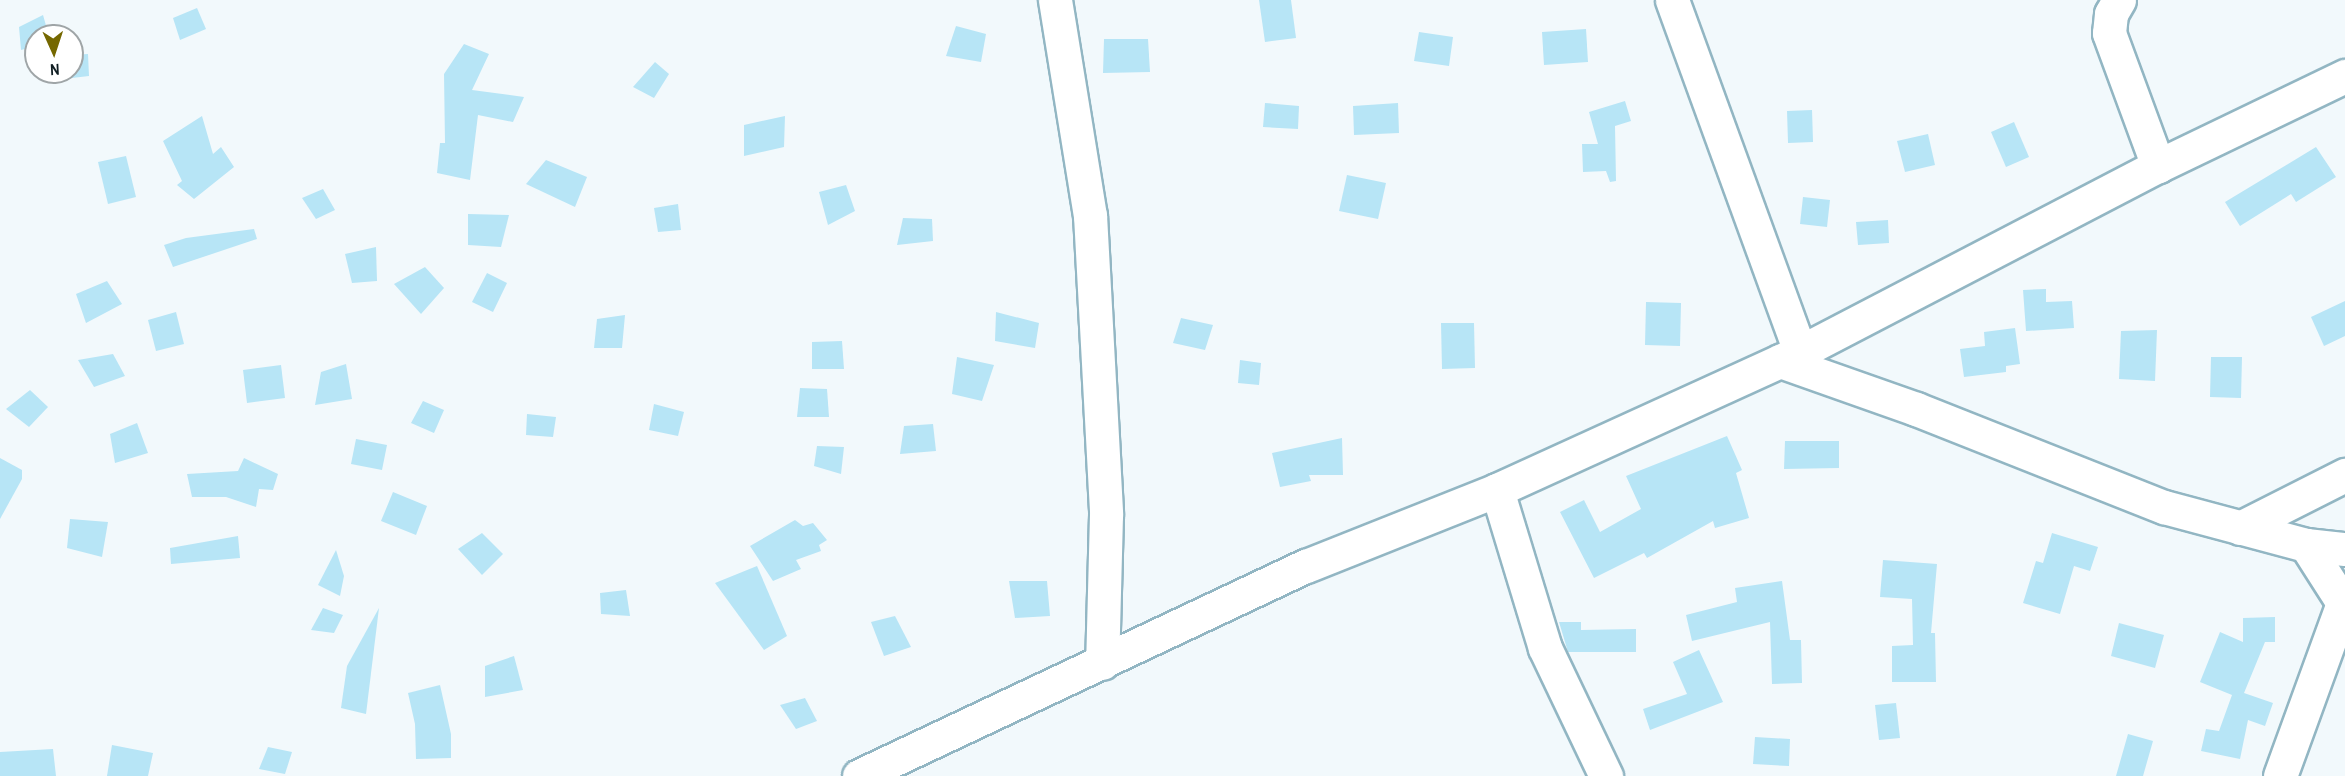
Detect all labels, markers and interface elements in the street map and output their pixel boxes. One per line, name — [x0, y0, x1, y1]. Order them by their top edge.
north arrow — [24, 24, 84, 84]
text: N — [50, 59, 60, 81]

